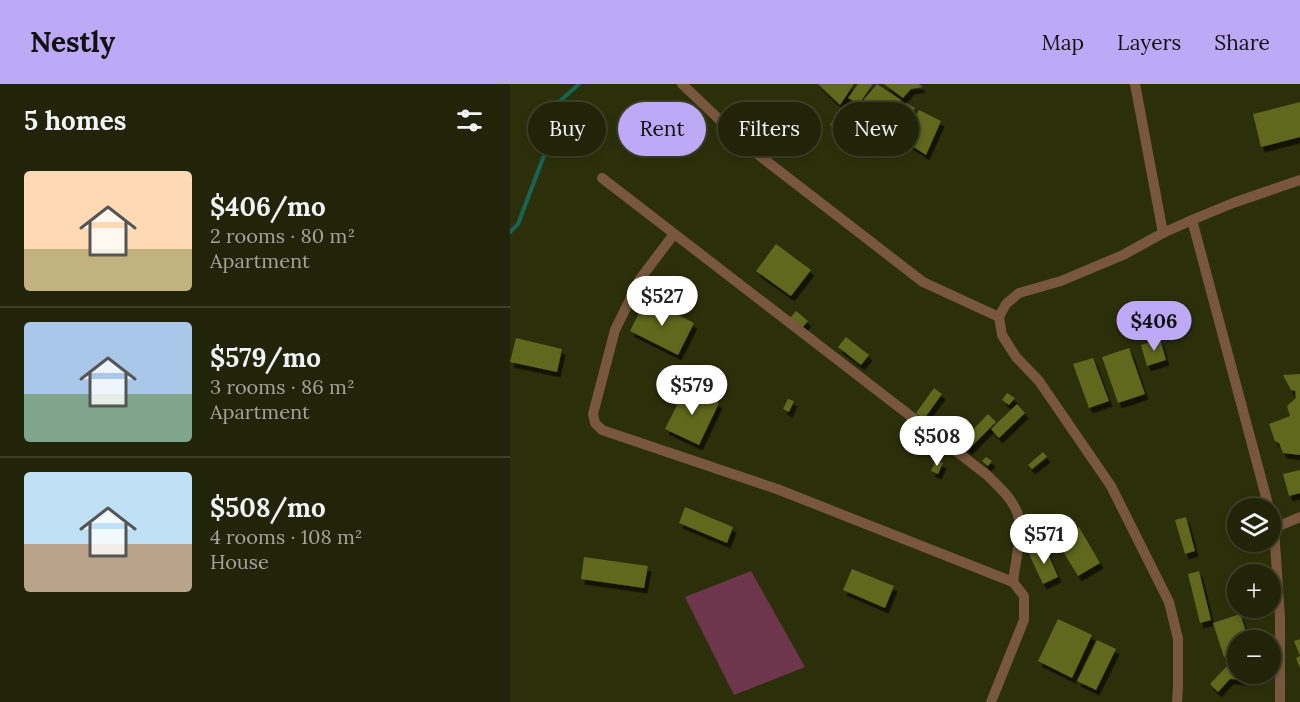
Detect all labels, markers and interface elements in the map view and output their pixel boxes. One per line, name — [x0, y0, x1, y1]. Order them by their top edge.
text: Nestly — [30, 24, 115, 60]
text: Map — [1041, 29, 1084, 56]
text: Layers — [1117, 29, 1181, 56]
text: Share — [1214, 29, 1270, 56]
chip: Buy — [528, 102, 606, 156]
chip: Rent — [618, 102, 706, 156]
chip: Filters — [718, 102, 821, 156]
chip: New — [833, 102, 919, 156]
text: 5 homes — [24, 104, 126, 137]
icon: filters — [453, 104, 486, 137]
text: $406/mo — [210, 190, 326, 223]
icon: home — [72, 195, 144, 267]
text: 2 rooms · 80 m² — [210, 223, 355, 248]
text: Apartment — [210, 248, 310, 273]
pin: $527 — [626, 276, 698, 327]
text: $527 — [641, 283, 683, 308]
pin: $406 — [1118, 301, 1190, 352]
text: $406 — [1131, 308, 1177, 333]
text: $579/mo — [210, 341, 321, 374]
icon: home — [72, 346, 144, 418]
pin: $579 — [656, 365, 728, 416]
text: $579 — [670, 372, 714, 397]
text: 3 rooms · 86 m² — [210, 374, 355, 399]
text: Apartment — [210, 399, 310, 424]
pin: $508 — [901, 416, 973, 467]
text: $508 — [914, 423, 960, 448]
text: $508/mo — [210, 491, 326, 524]
icon: home — [72, 496, 144, 568]
map controls — [1227, 498, 1281, 684]
button: layers — [1227, 498, 1281, 552]
pin: $571 — [1008, 514, 1080, 565]
text: $571 — [1024, 521, 1064, 546]
text: 4 rooms · 108 m² — [210, 524, 362, 549]
text: House — [210, 549, 269, 574]
button: + — [1227, 564, 1281, 618]
button: − — [1227, 630, 1281, 684]

